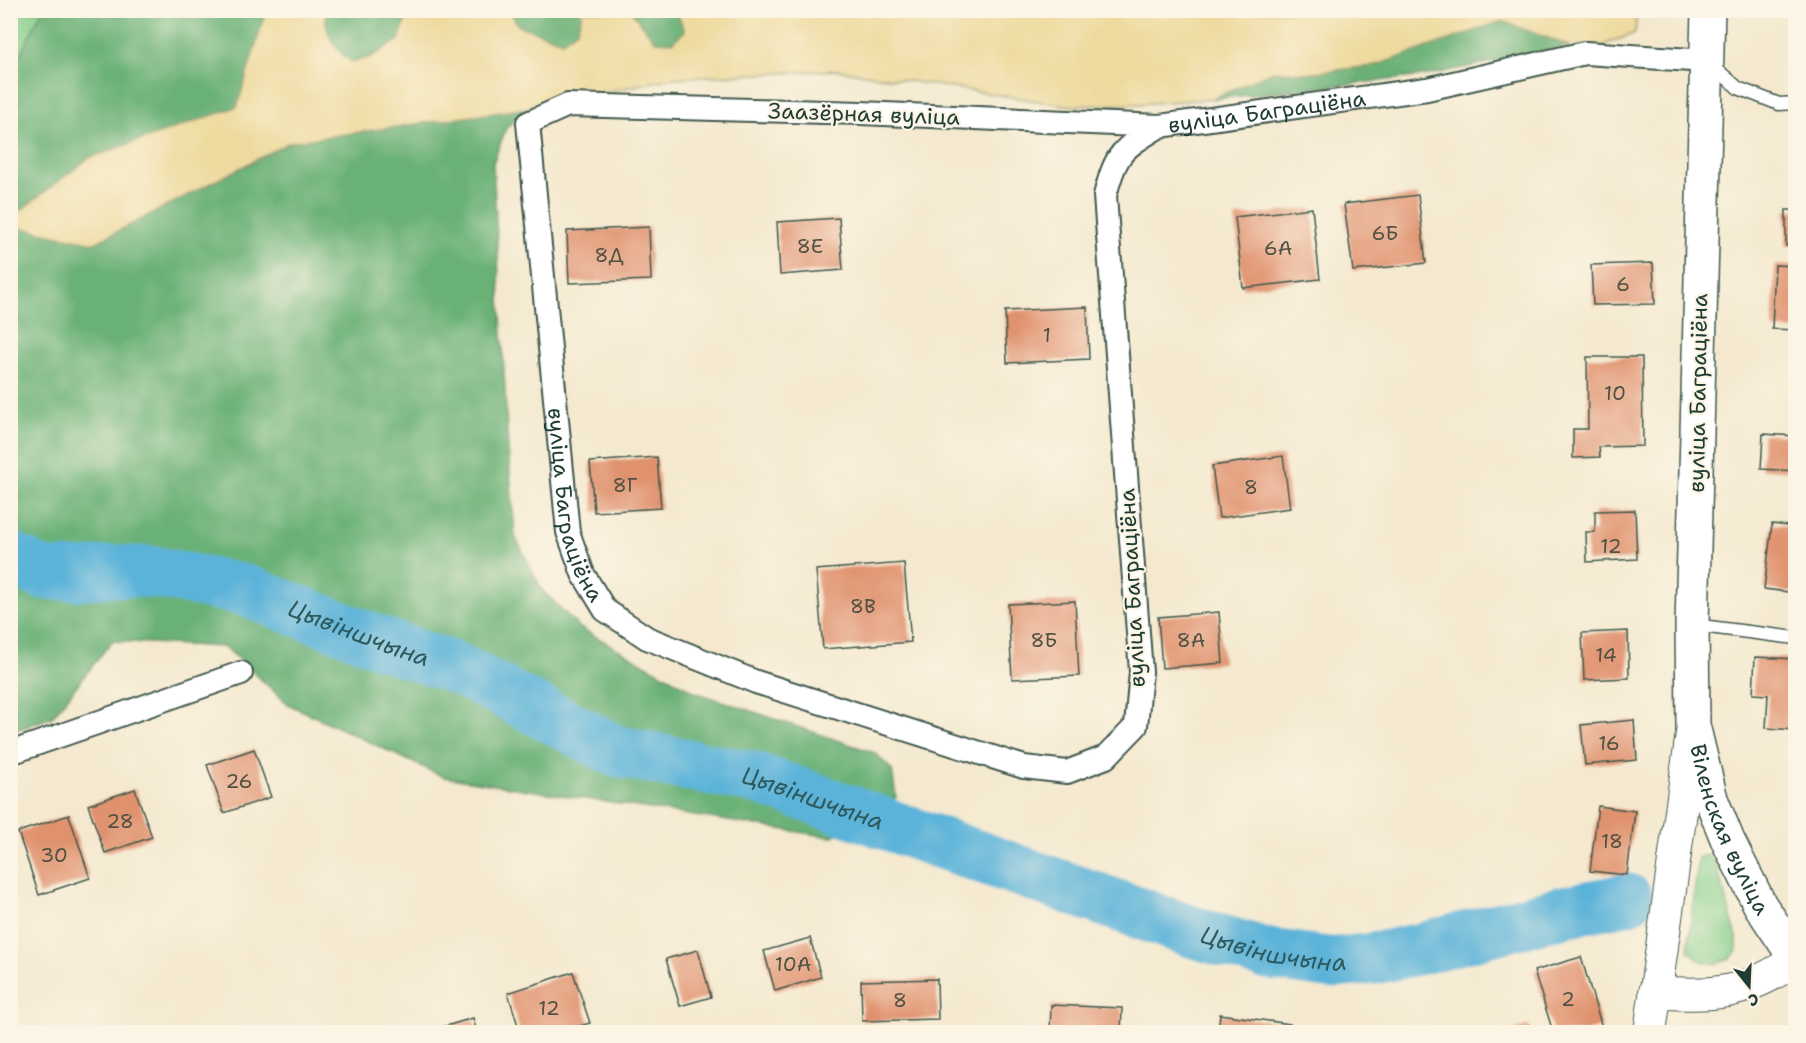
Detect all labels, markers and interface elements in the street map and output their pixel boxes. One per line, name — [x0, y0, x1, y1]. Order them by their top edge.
street label: вуліца Баграціёна — [1166, 83, 1368, 139]
street label: Заазёрная вуліца — [768, 96, 961, 132]
house number: 6Б — [1371, 220, 1399, 246]
house number: 8Е — [797, 233, 823, 259]
house number: 6А — [1264, 235, 1292, 261]
house number: 8Д — [594, 242, 624, 268]
house number: 6 — [1616, 271, 1630, 297]
street label: вуліца Баграціёна — [1682, 293, 1714, 493]
house number: 1 — [1043, 322, 1051, 348]
house number: 10 — [1604, 380, 1626, 406]
street label: вуліца Баграціёна — [541, 406, 611, 607]
house number: 8Г — [613, 472, 638, 498]
house number: 8 — [1244, 474, 1258, 500]
street label: вуліца Баграціёна — [1112, 488, 1152, 688]
house number: 12 — [1600, 533, 1622, 559]
water label: Цывіншчына — [283, 592, 434, 674]
house number: 8В — [850, 593, 876, 619]
house number: 8Б — [1030, 627, 1058, 653]
house number: 8А — [1177, 627, 1205, 653]
house number: 14 — [1595, 642, 1617, 668]
house number: 16 — [1598, 730, 1620, 756]
street label: Віленская вуліца — [1684, 741, 1777, 920]
water label: Цывіншчына — [739, 760, 888, 838]
house number: 26 — [225, 768, 253, 794]
house number: 28 — [106, 808, 134, 834]
house number: 18 — [1601, 828, 1623, 854]
house number: 30 — [40, 842, 68, 868]
water label: Цывіншчына — [1196, 919, 1348, 979]
house number: 10А — [775, 951, 811, 977]
north arrow — [1719, 956, 1779, 1016]
house number: 2 — [1561, 986, 1575, 1012]
house number: 8 — [893, 987, 907, 1013]
text: С — [1745, 988, 1761, 1011]
house number: 12 — [538, 995, 560, 1021]

